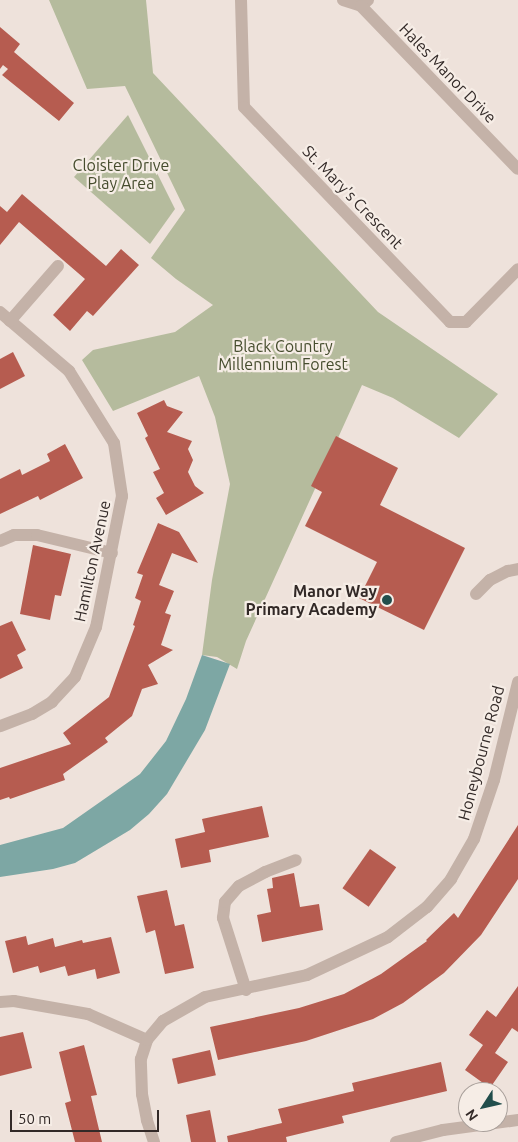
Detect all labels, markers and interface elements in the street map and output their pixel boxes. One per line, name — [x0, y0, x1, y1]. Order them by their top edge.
street label: Hales Manor Drive — [396, 19, 500, 127]
street label: St. Mary's Crescent — [299, 141, 407, 253]
park label: Cloister Drive Play Area — [73, 155, 169, 193]
park label: Black Country Millennium Forest — [218, 336, 348, 374]
street label: Hamilton Avenue — [70, 499, 114, 623]
place label: Manor Way Primary Academy — [246, 581, 377, 619]
marker: Manor Way Primary Academy — [381, 594, 393, 606]
street label: Honeybourne Road — [454, 684, 508, 822]
north arrow — [458, 1082, 508, 1132]
scale bar — [12, 1100, 161, 1132]
text: N — [462, 1106, 481, 1124]
text: 50 m — [18, 1110, 51, 1127]

